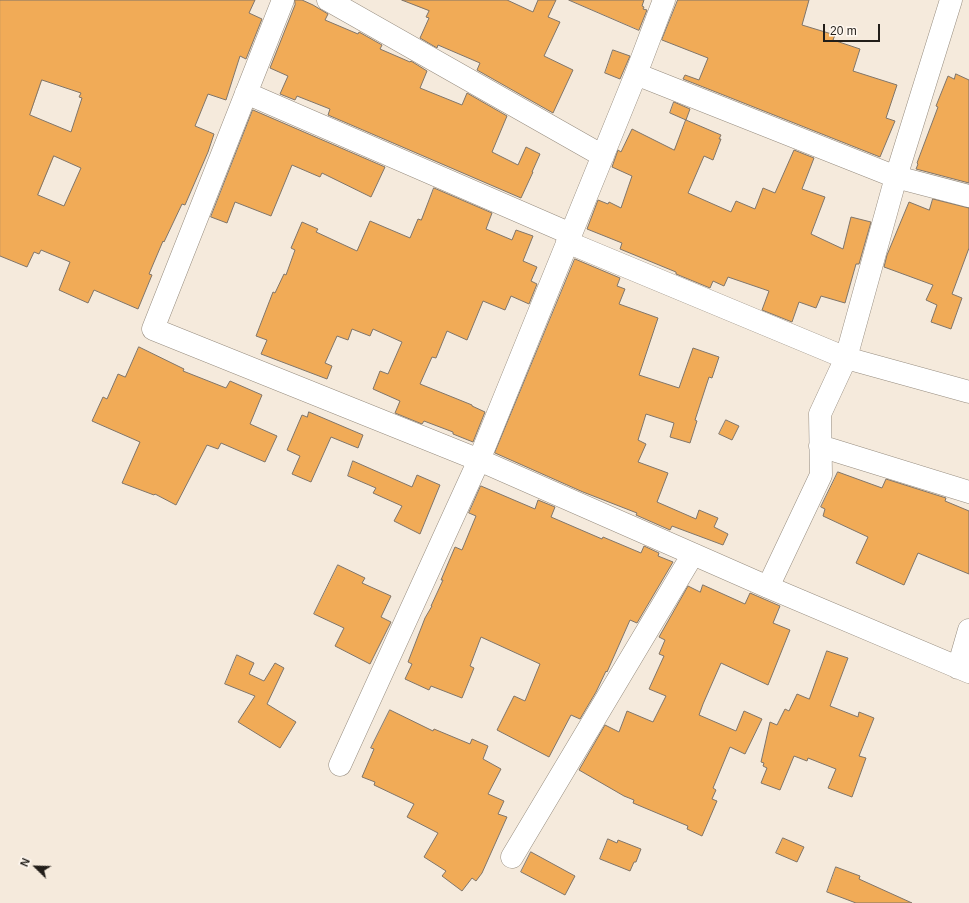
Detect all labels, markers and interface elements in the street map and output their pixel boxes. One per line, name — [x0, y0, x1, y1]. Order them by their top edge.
scale bar — [825, 16, 882, 42]
text: 20 m — [830, 24, 857, 38]
north arrow — [16, 847, 56, 887]
text: N — [18, 856, 32, 868]

